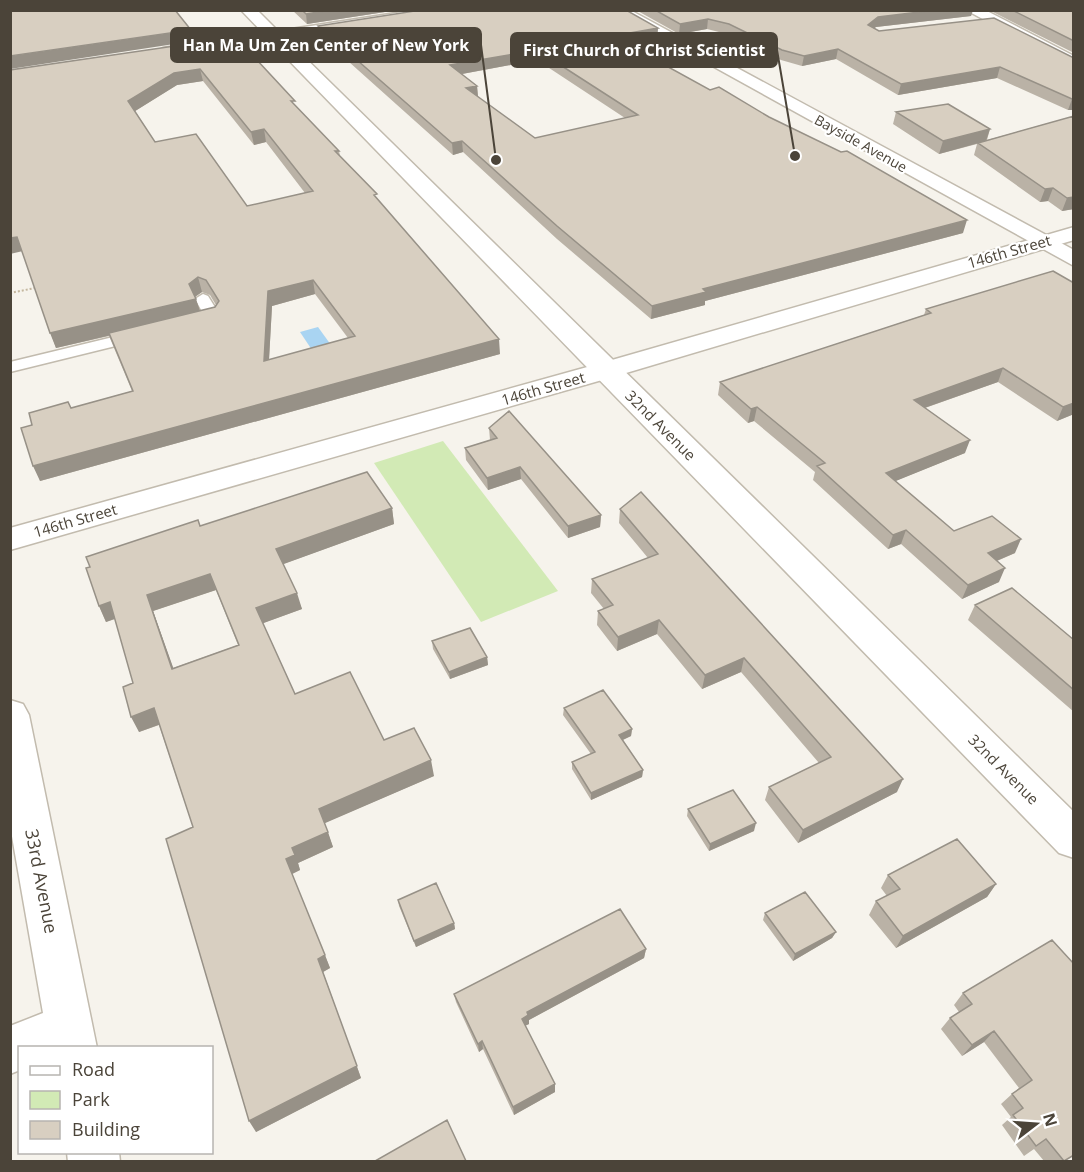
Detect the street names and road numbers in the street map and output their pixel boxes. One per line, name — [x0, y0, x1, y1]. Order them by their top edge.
street label: Bayside Avenue — [811, 110, 911, 176]
street label: 146th Street — [965, 230, 1053, 272]
street label: 146th Street — [499, 367, 587, 409]
street label: 32nd Avenue — [622, 386, 700, 464]
street label: 146th Street — [31, 499, 119, 541]
street label: 32nd Avenue — [965, 730, 1043, 808]
street label: 33rd Avenue — [20, 827, 64, 935]

